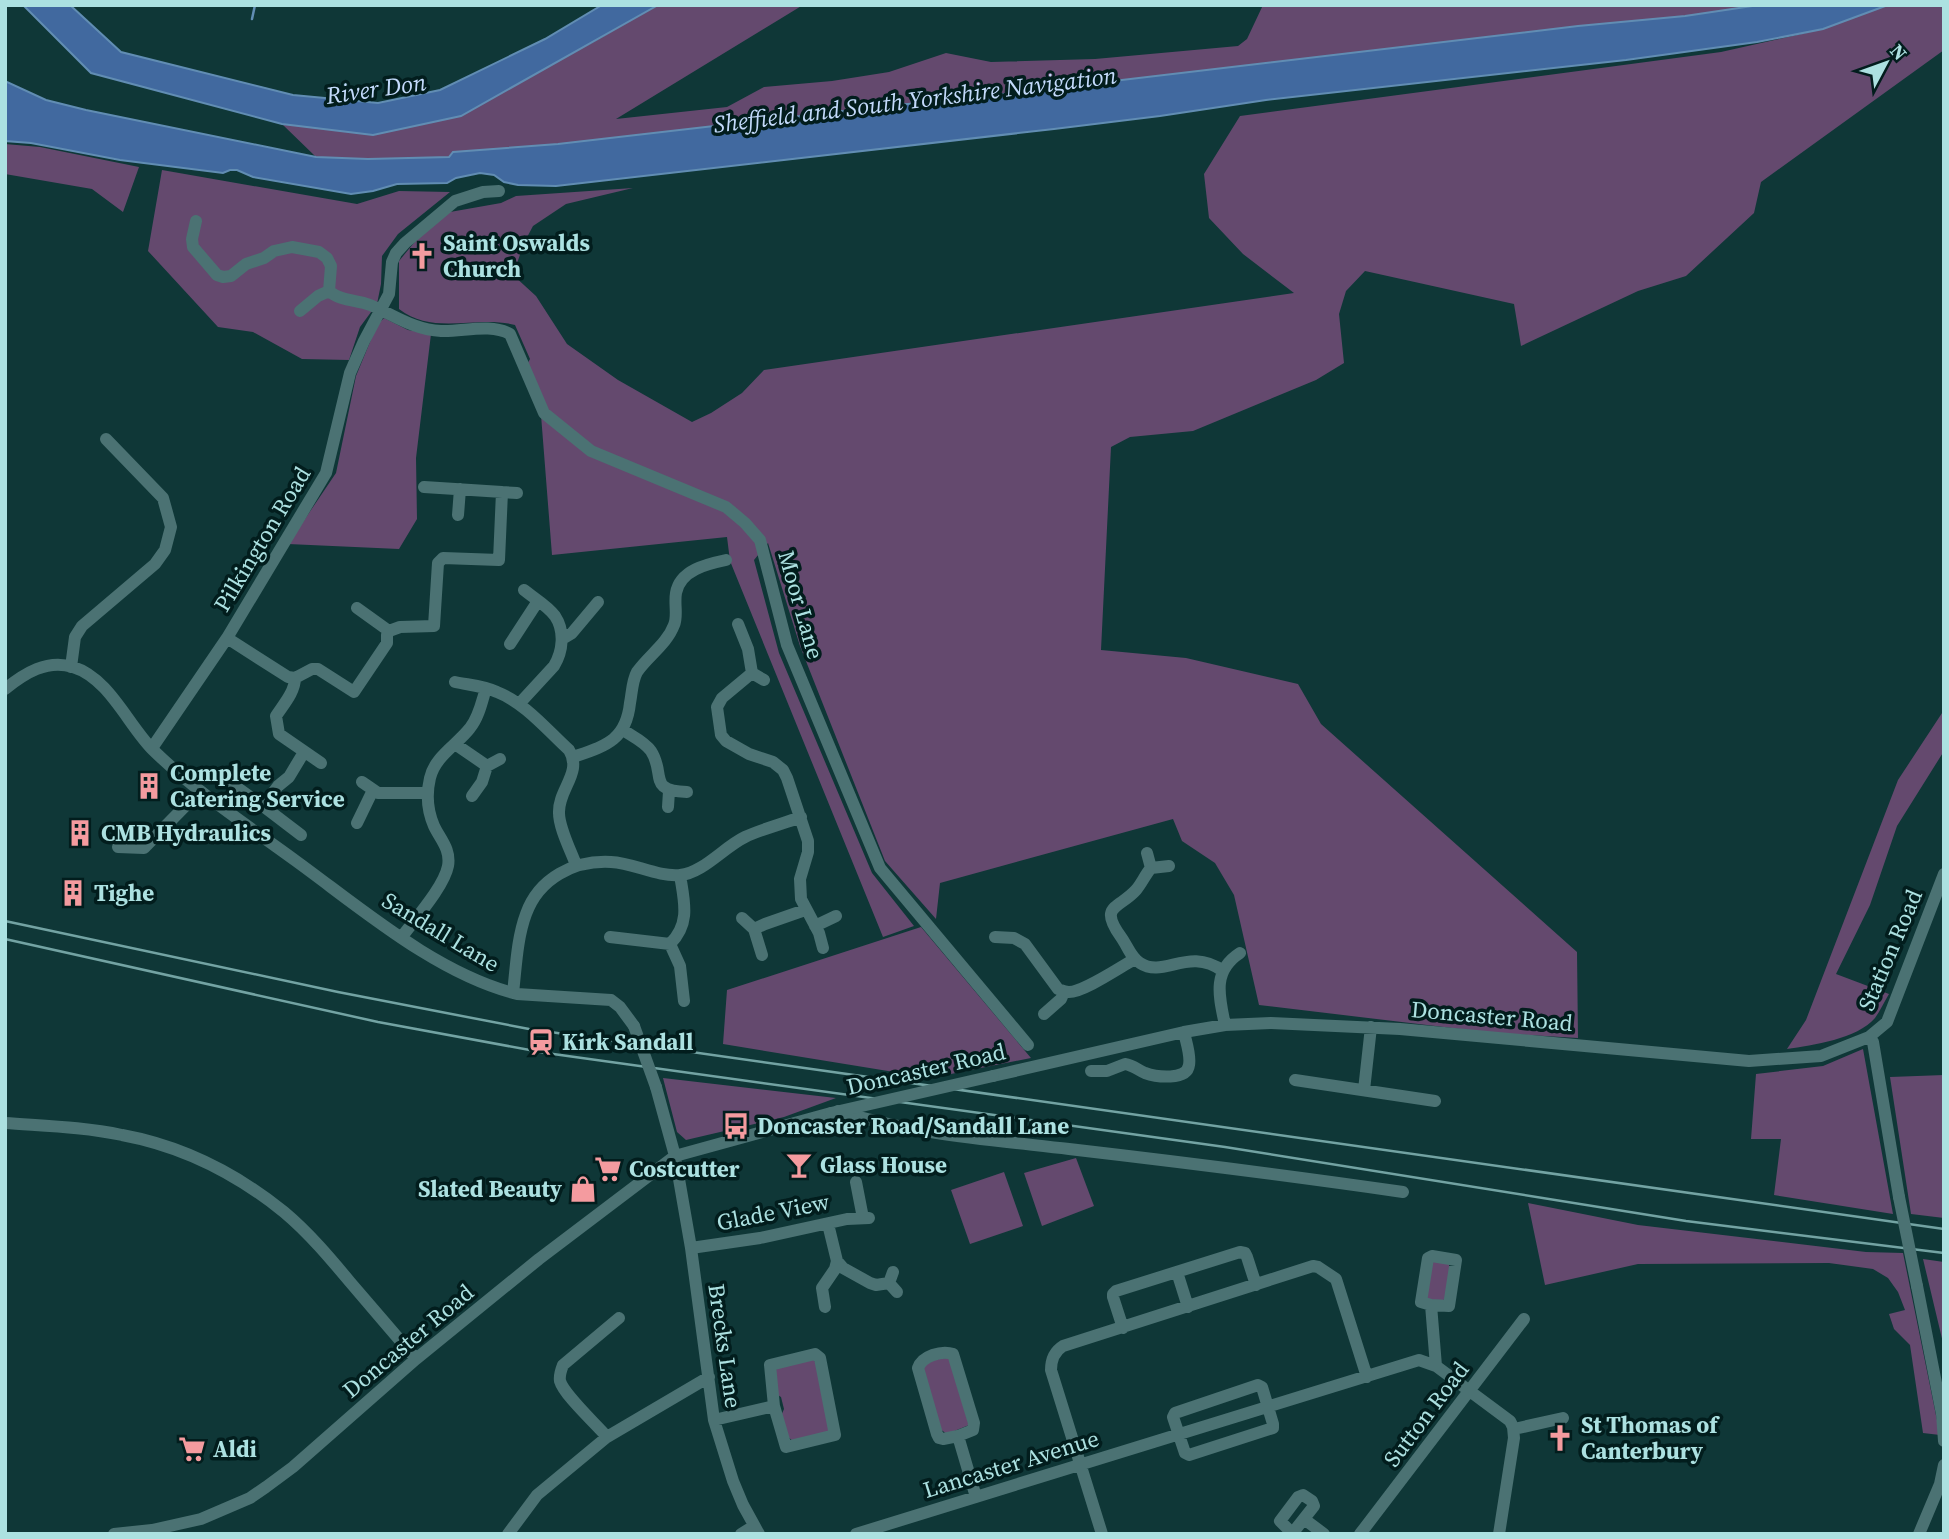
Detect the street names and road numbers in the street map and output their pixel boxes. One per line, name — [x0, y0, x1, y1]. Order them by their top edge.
street label: Pilkington Road — [206, 460, 318, 618]
street label: Moor Lane — [770, 547, 832, 663]
street label: Sandall Lane — [376, 884, 506, 980]
street label: Station Road — [1850, 884, 1930, 1016]
street label: Doncaster Road — [1410, 993, 1574, 1039]
street label: Doncaster Road — [843, 1035, 1009, 1103]
street label: Glade View — [714, 1185, 833, 1239]
street label: Doncaster Road — [336, 1277, 480, 1405]
street label: Brecks Lane — [700, 1282, 750, 1410]
street label: Sutton Road — [1376, 1355, 1476, 1473]
street label: Lancaster Avenue — [919, 1422, 1103, 1506]

